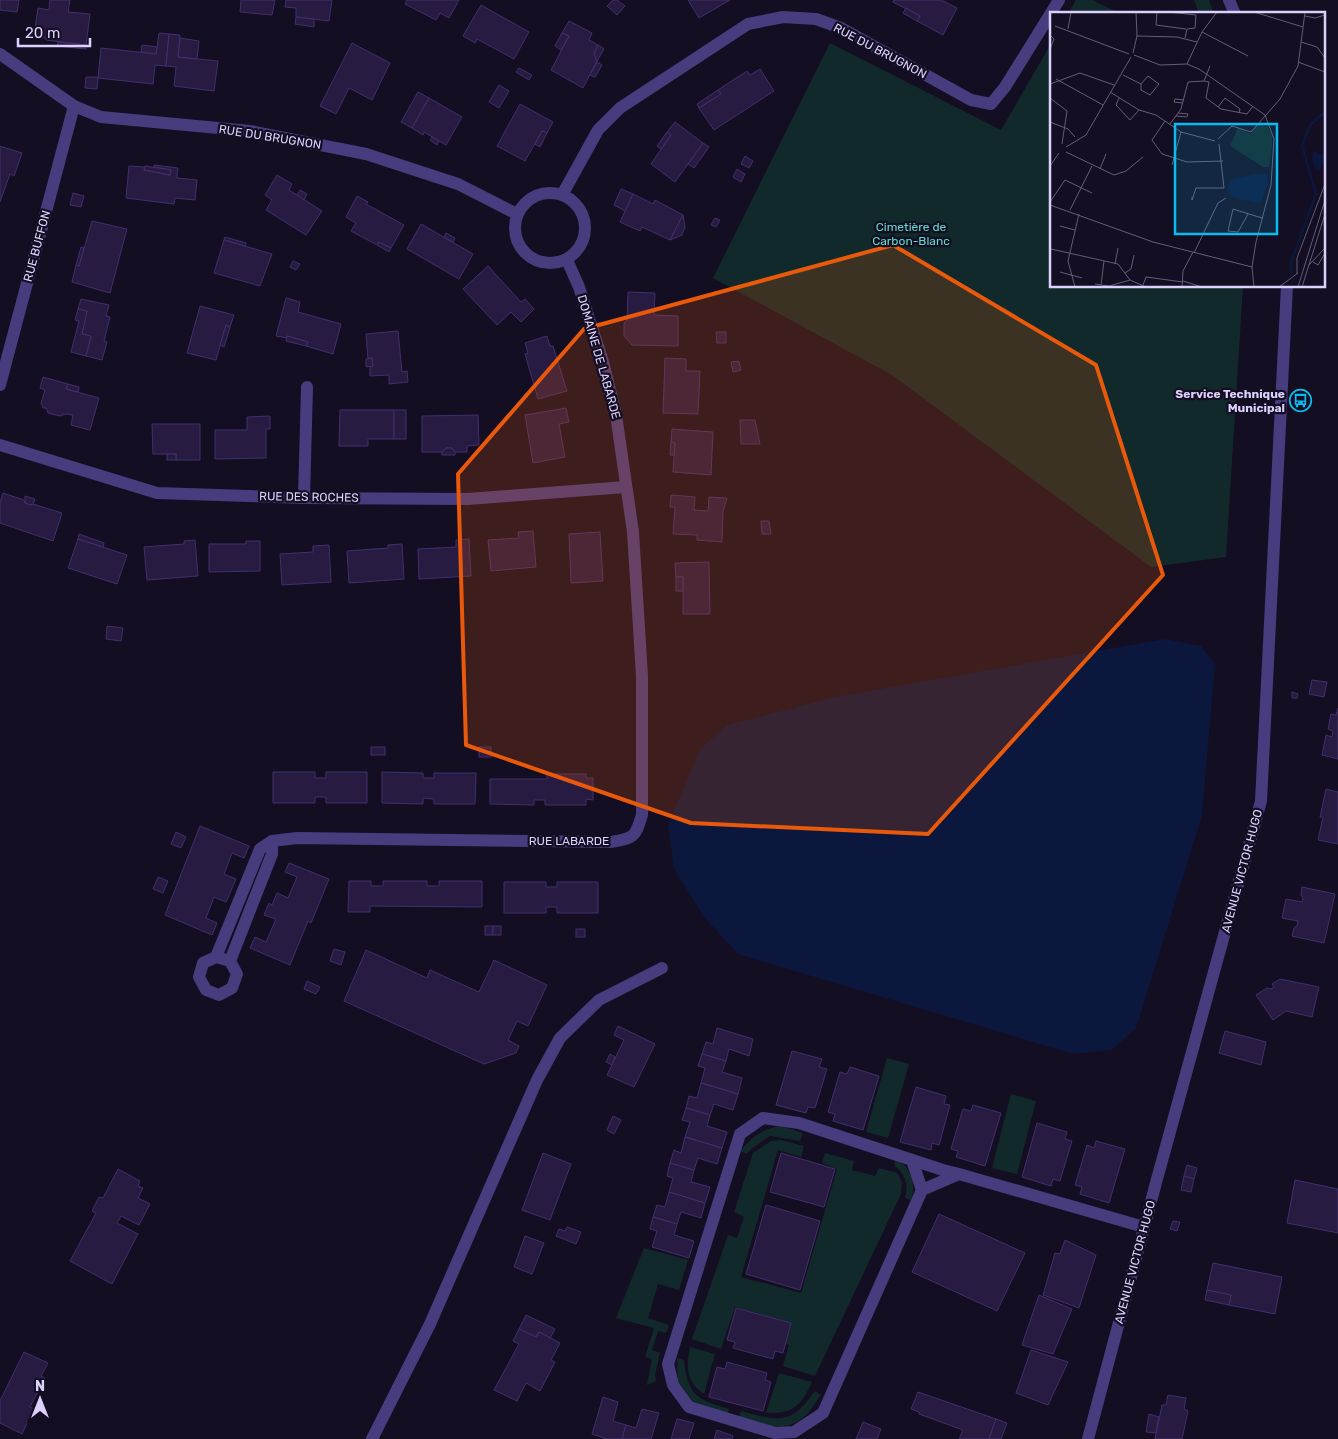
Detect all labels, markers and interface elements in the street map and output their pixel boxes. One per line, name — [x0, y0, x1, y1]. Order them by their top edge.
inset map — [1050, 12, 1326, 288]
scale bar — [18, 15, 90, 47]
street label: RUE DU BRUGNON — [831, 21, 929, 81]
text: 20 m — [25, 24, 60, 42]
street label: RUE DU BRUGNON — [218, 122, 322, 152]
street label: RUE BUFFON — [21, 209, 53, 283]
park label: Cimetière de Carbon-Blanc — [872, 220, 950, 248]
street label: DOMAINE DE LABARDE — [575, 293, 623, 421]
place label: Service Technique Municipal — [1175, 387, 1285, 415]
bus stop icon: Service Technique Municipal — [1289, 389, 1313, 413]
street label: RUE DES ROCHES — [259, 489, 359, 505]
street label: AVENUE VICTOR HUGO — [1219, 808, 1265, 934]
street label: RUE LABARDE — [529, 834, 609, 848]
street label: AVENUE VICTOR HUGO — [1112, 1199, 1158, 1325]
north arrow — [15, 1374, 65, 1424]
text: N — [35, 1378, 45, 1395]

